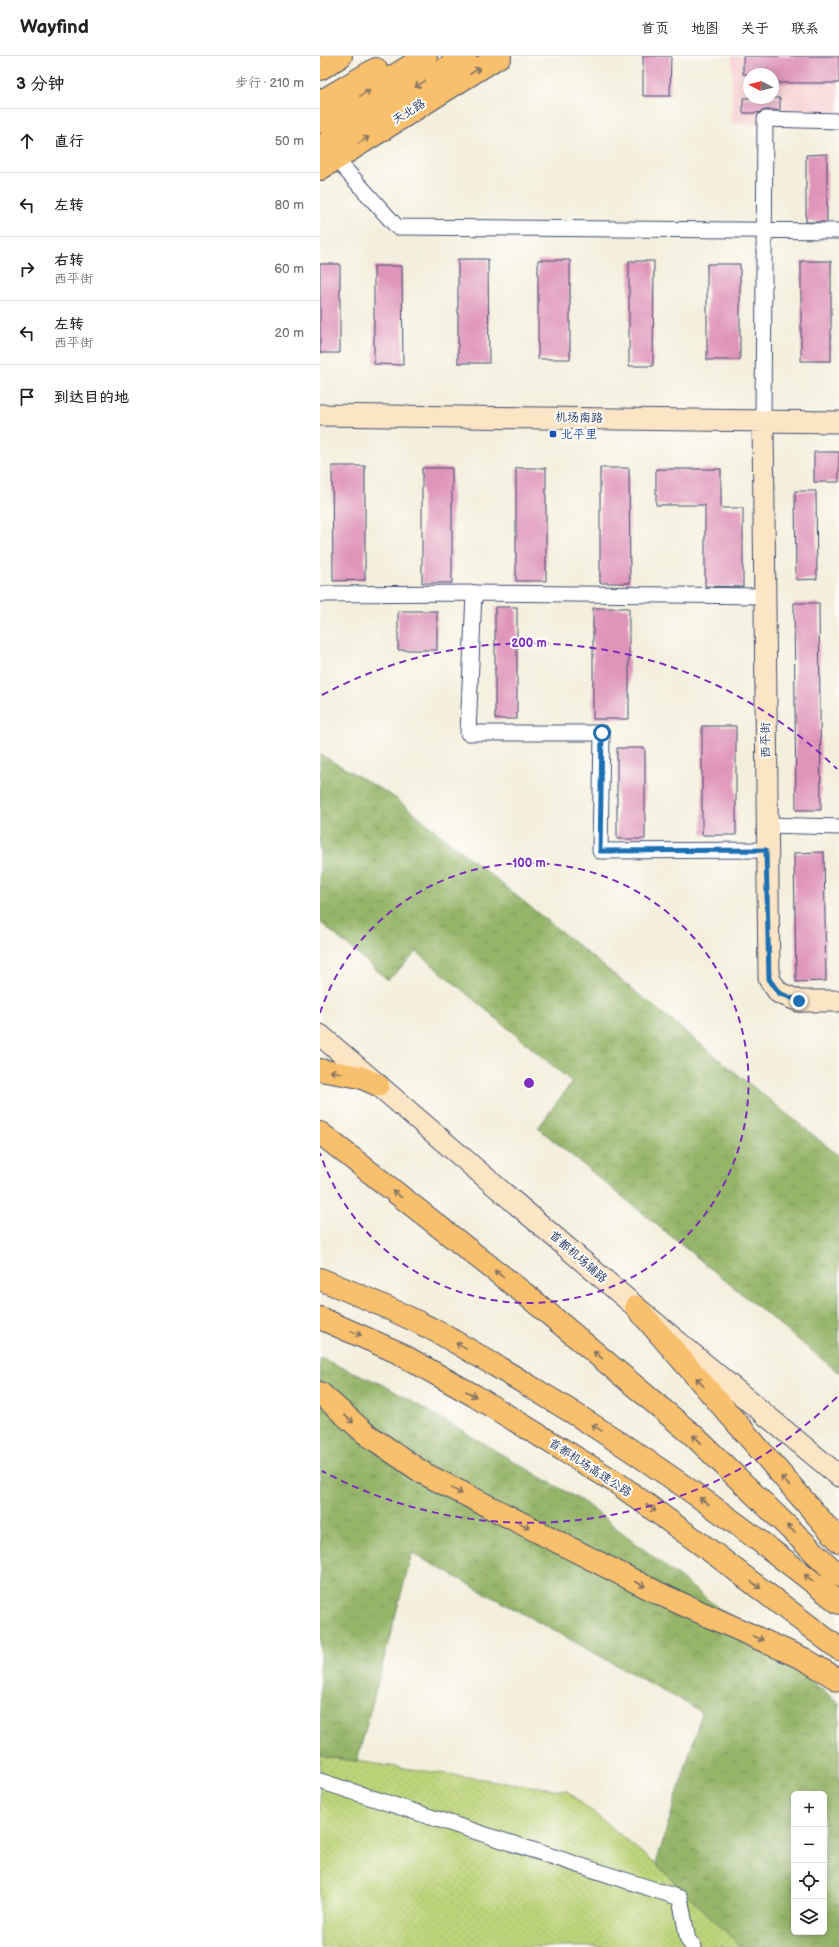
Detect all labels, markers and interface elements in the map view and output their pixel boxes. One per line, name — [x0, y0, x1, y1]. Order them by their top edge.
text: Wayfind — [20, 16, 89, 39]
text: 首页 — [641, 20, 669, 37]
text: 地图 — [691, 20, 719, 37]
text: 关于 — [741, 20, 769, 37]
text: 联系 — [791, 20, 819, 37]
one-way arrow — [469, 67, 481, 75]
north arrow — [743, 68, 779, 104]
text: 3 分钟 — [16, 74, 65, 94]
text: 步行 · 210 m — [235, 75, 304, 91]
one-way arrow — [414, 81, 426, 89]
one-way arrow — [359, 89, 370, 97]
street label: 天北路 — [390, 96, 428, 128]
icon: ahead — [16, 130, 38, 152]
text: 直行 — [54, 132, 84, 151]
text: 50 m — [275, 133, 304, 149]
one-way arrow — [358, 136, 369, 144]
icon: left — [16, 194, 38, 216]
text: 左转 — [54, 196, 84, 215]
text: 80 m — [275, 197, 304, 213]
text: 右转 — [54, 251, 84, 270]
icon: right — [16, 258, 38, 280]
text: 60 m — [274, 261, 304, 277]
text: 西平街 — [54, 271, 93, 287]
text: 左转 — [54, 315, 84, 334]
icon: left — [16, 322, 38, 344]
text: 20 m — [274, 325, 304, 341]
text: 西平街 — [54, 335, 93, 351]
icon: arrive — [16, 386, 38, 408]
text: 到达目的地 — [54, 388, 129, 407]
street label: 机场南路 — [555, 410, 603, 426]
place label: 北平里 — [561, 427, 597, 442]
marker: 北平里 — [548, 429, 558, 439]
text: 200 m — [511, 636, 547, 651]
street label: 西平街 — [758, 722, 774, 758]
route start — [593, 724, 611, 742]
text: 100 m — [512, 856, 546, 871]
route end — [790, 992, 808, 1010]
one-way arrow — [330, 1068, 343, 1076]
centre of rings — [522, 1076, 536, 1090]
one-way arrow — [391, 1189, 402, 1198]
street label: 首都机场辅路 — [546, 1228, 610, 1286]
one-way arrow — [494, 1270, 505, 1278]
one-way arrow — [350, 1329, 362, 1337]
one-way arrow — [456, 1342, 468, 1350]
one-way arrow — [593, 1351, 603, 1360]
one-way arrow — [696, 1377, 705, 1387]
one-way arrow — [465, 1390, 477, 1398]
one-way arrow — [344, 1415, 354, 1424]
one-way arrow — [592, 1424, 603, 1432]
one-way arrow — [692, 1434, 702, 1444]
street label: 首都机场高速公路 — [546, 1436, 634, 1500]
one-way arrow — [781, 1475, 790, 1486]
one-way arrow — [451, 1488, 463, 1495]
one-way arrow — [699, 1496, 710, 1505]
one-way arrow — [646, 1504, 657, 1513]
one-way arrow — [517, 1522, 529, 1529]
one-way arrow — [786, 1524, 796, 1534]
one-way arrow — [803, 1574, 814, 1583]
one-way arrow — [633, 1581, 645, 1588]
one-way arrow — [751, 1581, 762, 1590]
one-way arrow — [751, 1635, 763, 1642]
map controls — [791, 1791, 827, 1935]
button: + — [791, 1791, 827, 1827]
button: − — [791, 1827, 827, 1863]
button: locate — [791, 1863, 827, 1899]
button: layers — [791, 1899, 827, 1935]

